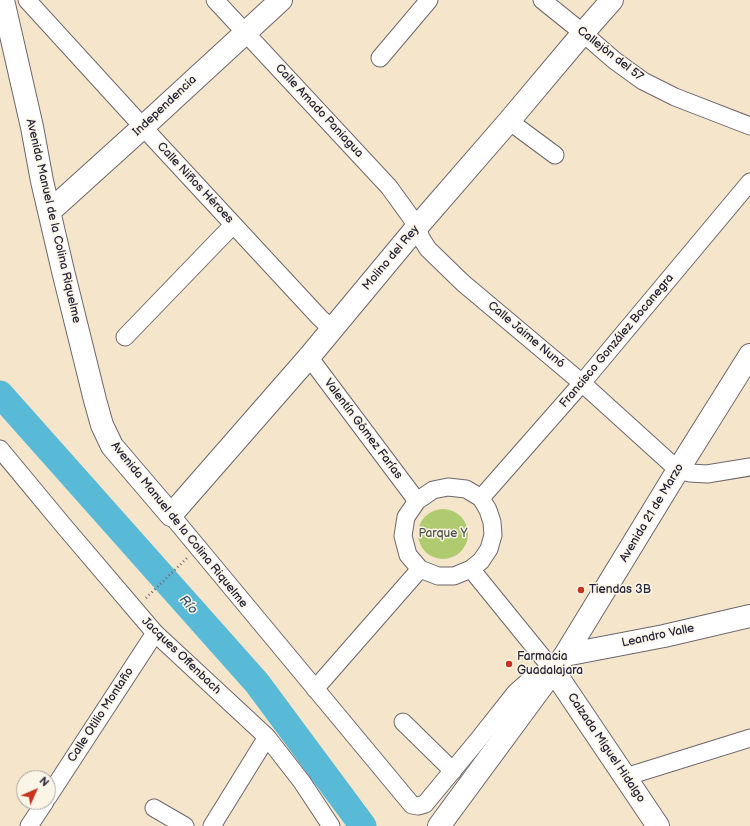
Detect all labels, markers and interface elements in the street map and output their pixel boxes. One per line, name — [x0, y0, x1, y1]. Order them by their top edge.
street label: Callejón del 57 — [574, 24, 646, 84]
street label: Calle Amado Paniagua — [272, 61, 366, 161]
street label: Independencia — [130, 73, 200, 139]
street label: Avenida Manuel de la Colina Riquelme — [22, 117, 84, 325]
street label: Calle Niños Héroes — [154, 140, 236, 226]
street label: Molino del Rey — [360, 223, 422, 293]
street label: Francisco González Bocanegra — [557, 271, 677, 411]
street label: Calle Jaime Nunó — [485, 299, 567, 371]
street label: Valentín Gómez Farías — [321, 376, 405, 482]
street label: Avenida Manuel de la Colina Riquelme — [108, 439, 250, 611]
street label: Avenida 21 de Marzo — [617, 461, 687, 565]
park label: Parque Y — [418, 527, 468, 541]
place label: Tiendas 3B — [589, 583, 651, 597]
marker: Tiendas 3B — [576, 585, 586, 595]
water label: Río — [176, 592, 200, 618]
street label: Jacques Offenbach — [138, 614, 224, 698]
street label: Leandro Valle — [620, 621, 696, 651]
place label: Farmacia Guadalajara — [517, 650, 583, 678]
marker: Farmacia Guadalajara — [504, 659, 514, 669]
street label: Calle Otilio Montaño — [65, 665, 137, 765]
street label: Calzada Miguel Hidalgo — [564, 691, 648, 805]
north arrow — [16, 770, 56, 810]
text: N — [37, 774, 52, 789]

